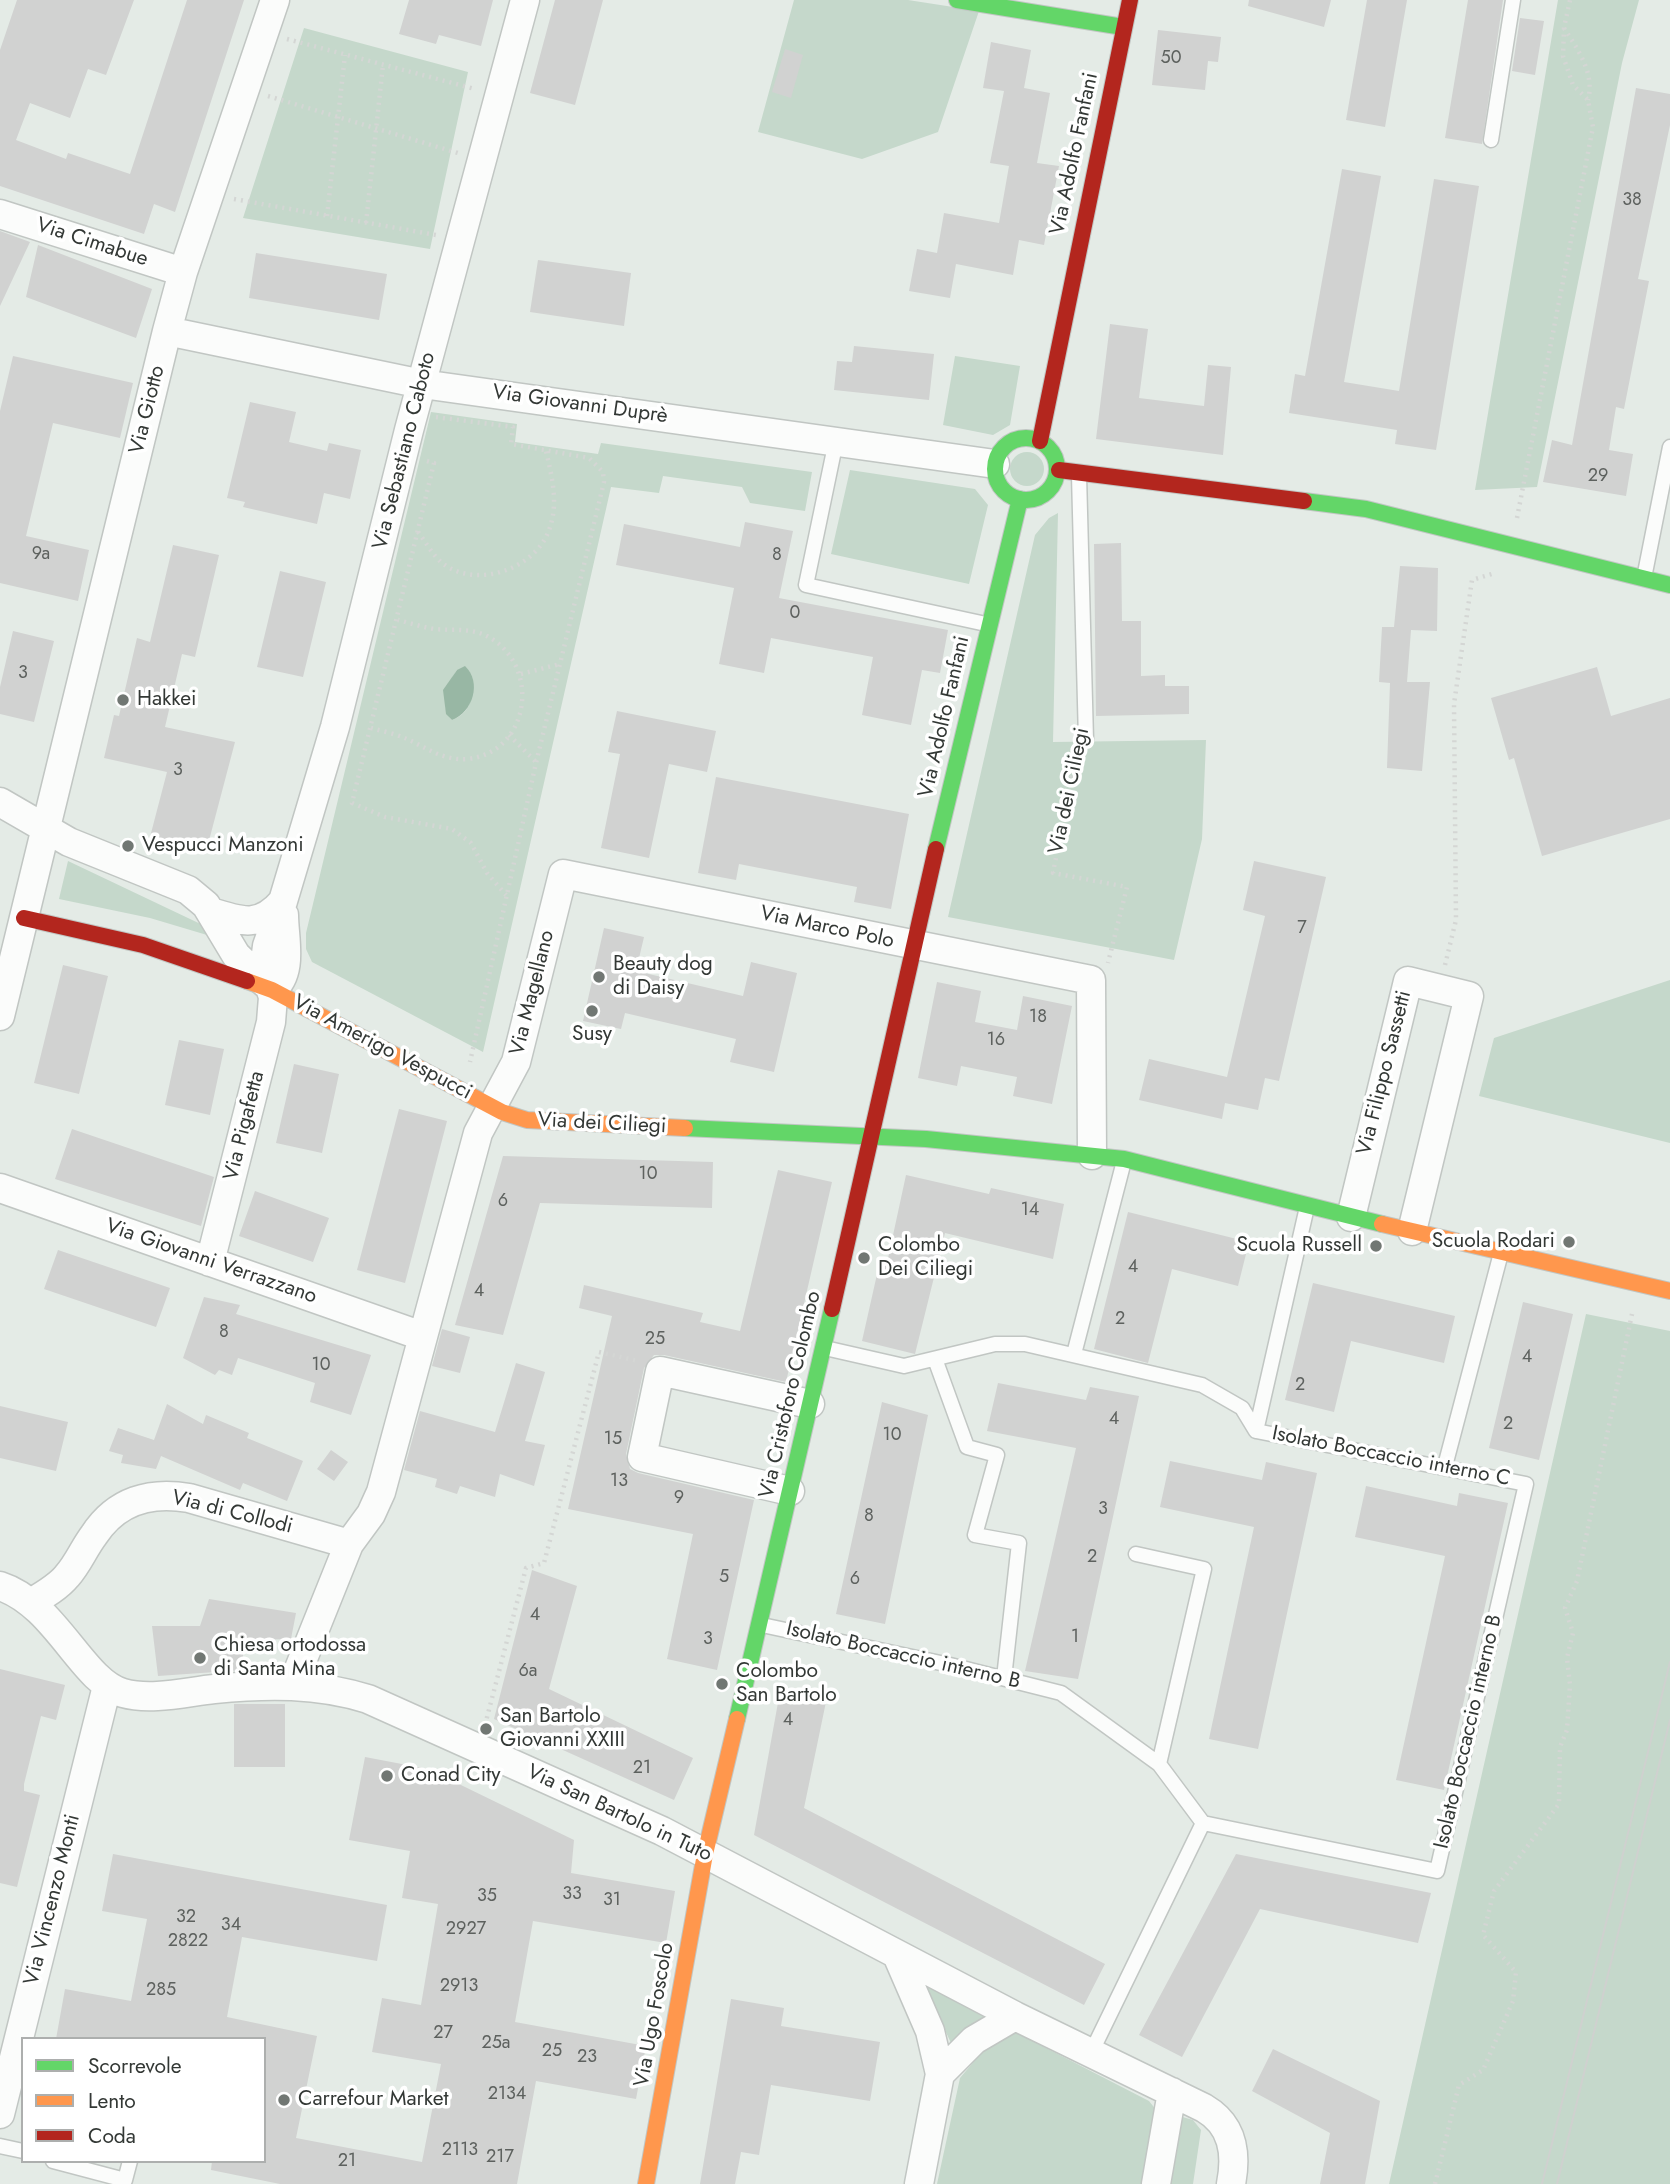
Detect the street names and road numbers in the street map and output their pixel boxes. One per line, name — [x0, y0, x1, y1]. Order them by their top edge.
street label: Via Adolfo Fanfani — [1046, 71, 1104, 237]
street label: Via Cimabue — [33, 213, 151, 273]
street label: Via Sebastiano Caboto — [368, 350, 442, 552]
street label: Via Giotto — [125, 363, 171, 457]
street label: Via Giovanni Duprè — [491, 380, 669, 430]
street label: Via Adolfo Fanfani — [914, 634, 976, 800]
street label: Via dei Ciliegi — [1044, 725, 1096, 857]
street label: Via Marco Polo — [758, 902, 896, 954]
street label: Via Magellano — [505, 928, 561, 1058]
street label: Via Filippo Sassetti — [1352, 988, 1418, 1158]
street label: Via Amerigo Vespucci — [288, 990, 476, 1106]
street label: Via Pigafetta — [219, 1069, 271, 1183]
street label: Via dei Ciliegi — [537, 1108, 667, 1140]
street label: Via Giovanni Verrazzano — [102, 1214, 320, 1310]
street label: Via Cristoforo Colombo — [755, 1289, 827, 1501]
street label: Isolato Boccaccio interno C — [1270, 1422, 1512, 1492]
street label: Via di Collodi — [169, 1486, 295, 1540]
street label: Isolato Boccaccio interno B — [1430, 1612, 1508, 1852]
street label: Isolato Boccaccio interno B — [783, 1617, 1023, 1695]
street label: Via San Bartolo in Tuto — [523, 1760, 715, 1868]
street label: Via Vincenzo Monti — [20, 1812, 86, 1988]
street label: Via Ugo Foscolo — [630, 1941, 680, 2089]

